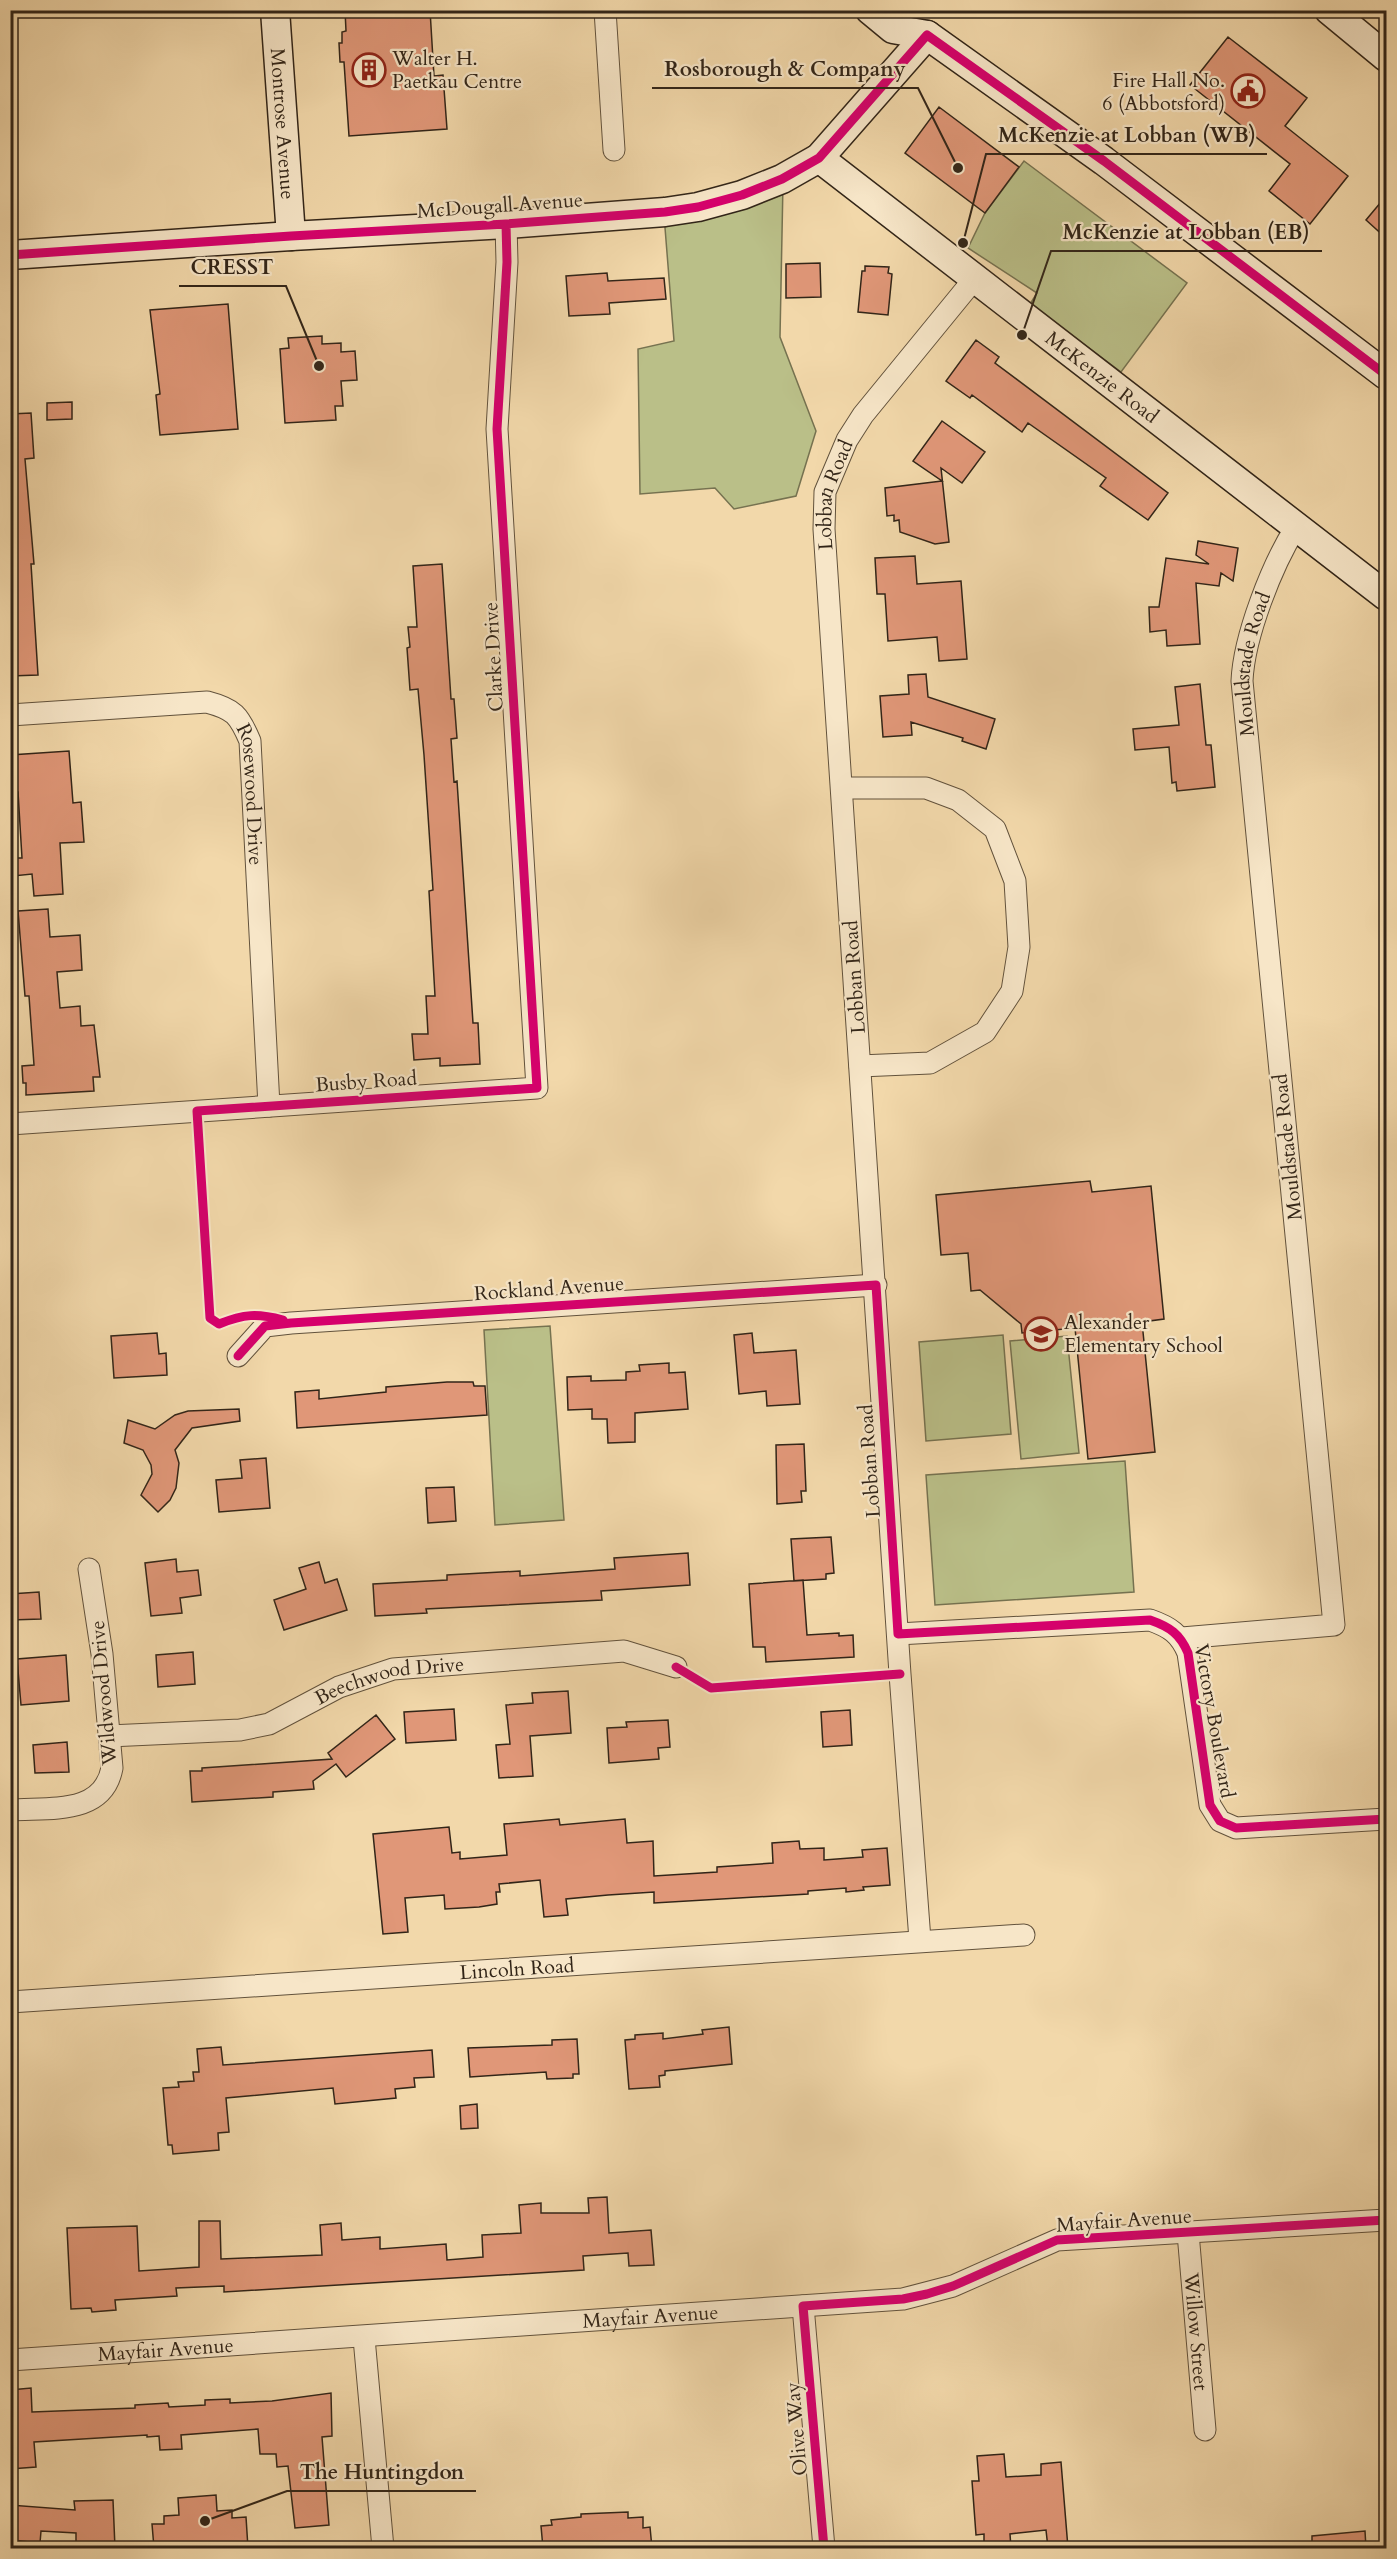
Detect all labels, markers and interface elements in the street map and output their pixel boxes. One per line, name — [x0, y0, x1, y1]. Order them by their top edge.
place label: Walter H. Paetkau Centre — [391, 45, 522, 95]
street label: Montrose Avenue — [264, 47, 301, 200]
callout: Rosborough & Company — [652, 49, 918, 88]
building icon: Walter H. Paetkau Centre — [351, 52, 387, 88]
text: Rosborough & Company — [664, 55, 906, 84]
place label: Fire Hall No. 6 (Abbotsford) — [1102, 67, 1225, 117]
public building icon: Fire Hall No. 6 (Abbotsford) — [1230, 73, 1266, 109]
callout: McKenzie at Lobban (WB) — [986, 115, 1267, 154]
text: McKenzie at Lobban (WB) — [998, 121, 1256, 150]
street label: McDougall Avenue — [416, 186, 584, 225]
callout: McKenzie at Lobban (EB) — [1051, 212, 1322, 251]
text: McKenzie at Lobban (EB) — [1062, 218, 1310, 247]
callout: CRESST — [179, 247, 286, 286]
text: CRESST — [191, 253, 273, 282]
street label: McKenzie Road — [1040, 325, 1164, 430]
street label: Lobban Road — [811, 435, 860, 551]
street label: Mouldstade Road — [1229, 588, 1277, 738]
street label: Clarke Drive — [477, 601, 510, 713]
street label: Rosewood Drive — [230, 719, 269, 866]
street label: Lobban Road — [837, 919, 872, 1035]
street label: Busby Road — [314, 1064, 418, 1099]
street label: Mouldstade Road — [1266, 1072, 1309, 1221]
street label: Rockland Avenue — [473, 1270, 625, 1307]
place label: Alexander Elementary School — [1064, 1309, 1223, 1359]
school or university icon: Alexander Elementary School — [1023, 1316, 1059, 1352]
street label: Lobban Road — [852, 1403, 887, 1519]
street label: Wildwood Drive — [84, 1619, 123, 1768]
street label: Victory Boulevard — [1188, 1642, 1241, 1801]
street label: Beechwood Drive — [310, 1651, 465, 1711]
street label: Lincoln Road — [459, 1952, 575, 1986]
street label: Mayfair Avenue — [1055, 2202, 1193, 2239]
street label: Willow Street — [1177, 2271, 1215, 2392]
street label: Mayfair Avenue — [582, 2299, 719, 2335]
street label: Mayfair Avenue — [97, 2332, 234, 2368]
street label: Olive Way — [779, 2381, 814, 2477]
callout: The Huntingdon — [287, 2452, 476, 2491]
text: The Huntingdon — [300, 2458, 465, 2487]

